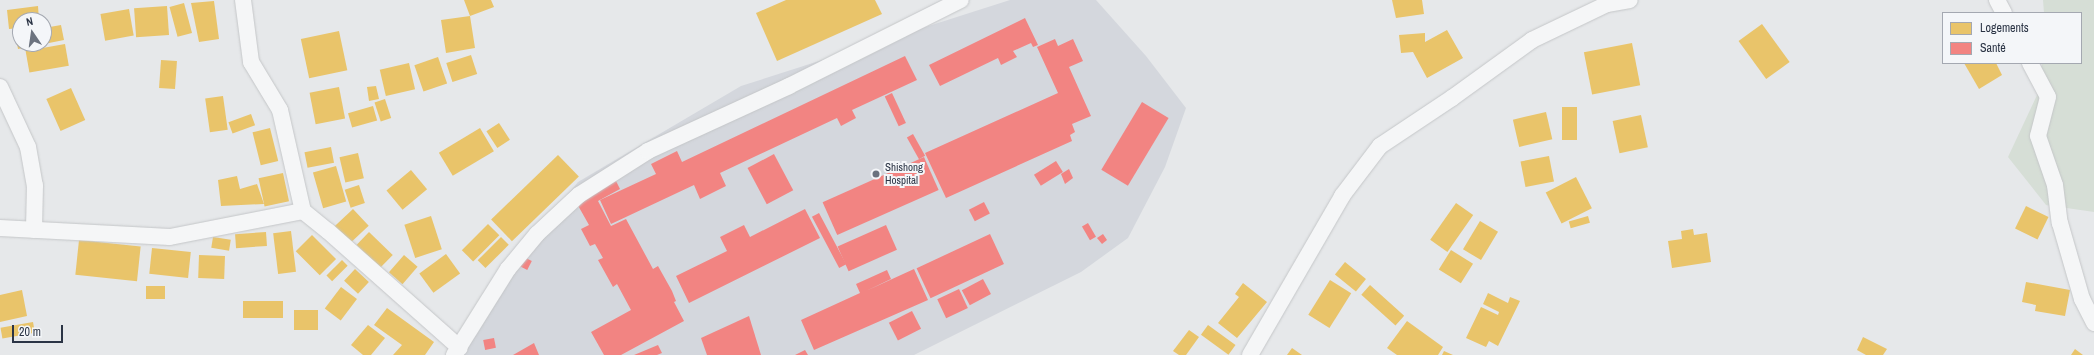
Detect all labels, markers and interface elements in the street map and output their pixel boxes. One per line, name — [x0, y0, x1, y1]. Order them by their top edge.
north arrow — [12, 12, 52, 52]
legend — [1942, 12, 2082, 64]
text: N — [25, 14, 34, 29]
text: Logements — [1980, 20, 2029, 36]
text: Santé — [1980, 40, 2006, 56]
place label: Shishong Hospital — [885, 161, 923, 187]
marker: Shishong Hospital — [870, 168, 882, 180]
scale bar — [14, 317, 65, 343]
text: 20 m — [19, 324, 41, 340]

